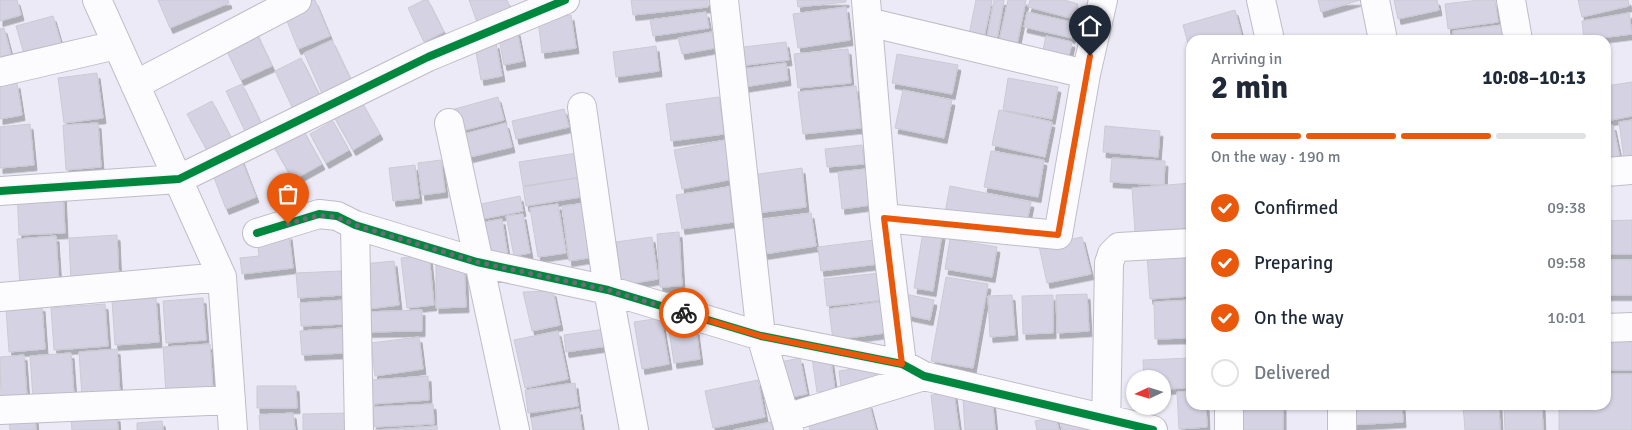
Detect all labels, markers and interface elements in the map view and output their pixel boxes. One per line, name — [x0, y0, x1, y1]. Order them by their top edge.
pin — [1069, 5, 1111, 56]
icon: home — [1076, 12, 1104, 40]
text: Arriving in — [1211, 49, 1282, 69]
text: 10:08–10:13 — [1482, 66, 1586, 90]
text: 2 min — [1211, 68, 1288, 107]
text: On the way · 190 m — [1211, 147, 1341, 167]
pin — [267, 173, 309, 224]
icon: bag — [274, 180, 302, 208]
icon: check — [1211, 194, 1239, 222]
text: Confirmed — [1254, 196, 1338, 220]
text: 09:38 — [1547, 198, 1586, 218]
icon: check — [1211, 249, 1239, 277]
text: Preparing — [1254, 251, 1333, 275]
text: 09:58 — [1547, 253, 1586, 273]
courier — [659, 288, 709, 338]
icon: bike — [670, 299, 698, 327]
icon: check — [1211, 304, 1239, 332]
text: On the way — [1254, 306, 1344, 330]
text: 10:01 — [1547, 308, 1586, 328]
text: Delivered — [1254, 361, 1330, 385]
north arrow — [1126, 370, 1171, 415]
map controls — [1126, 370, 1171, 415]

